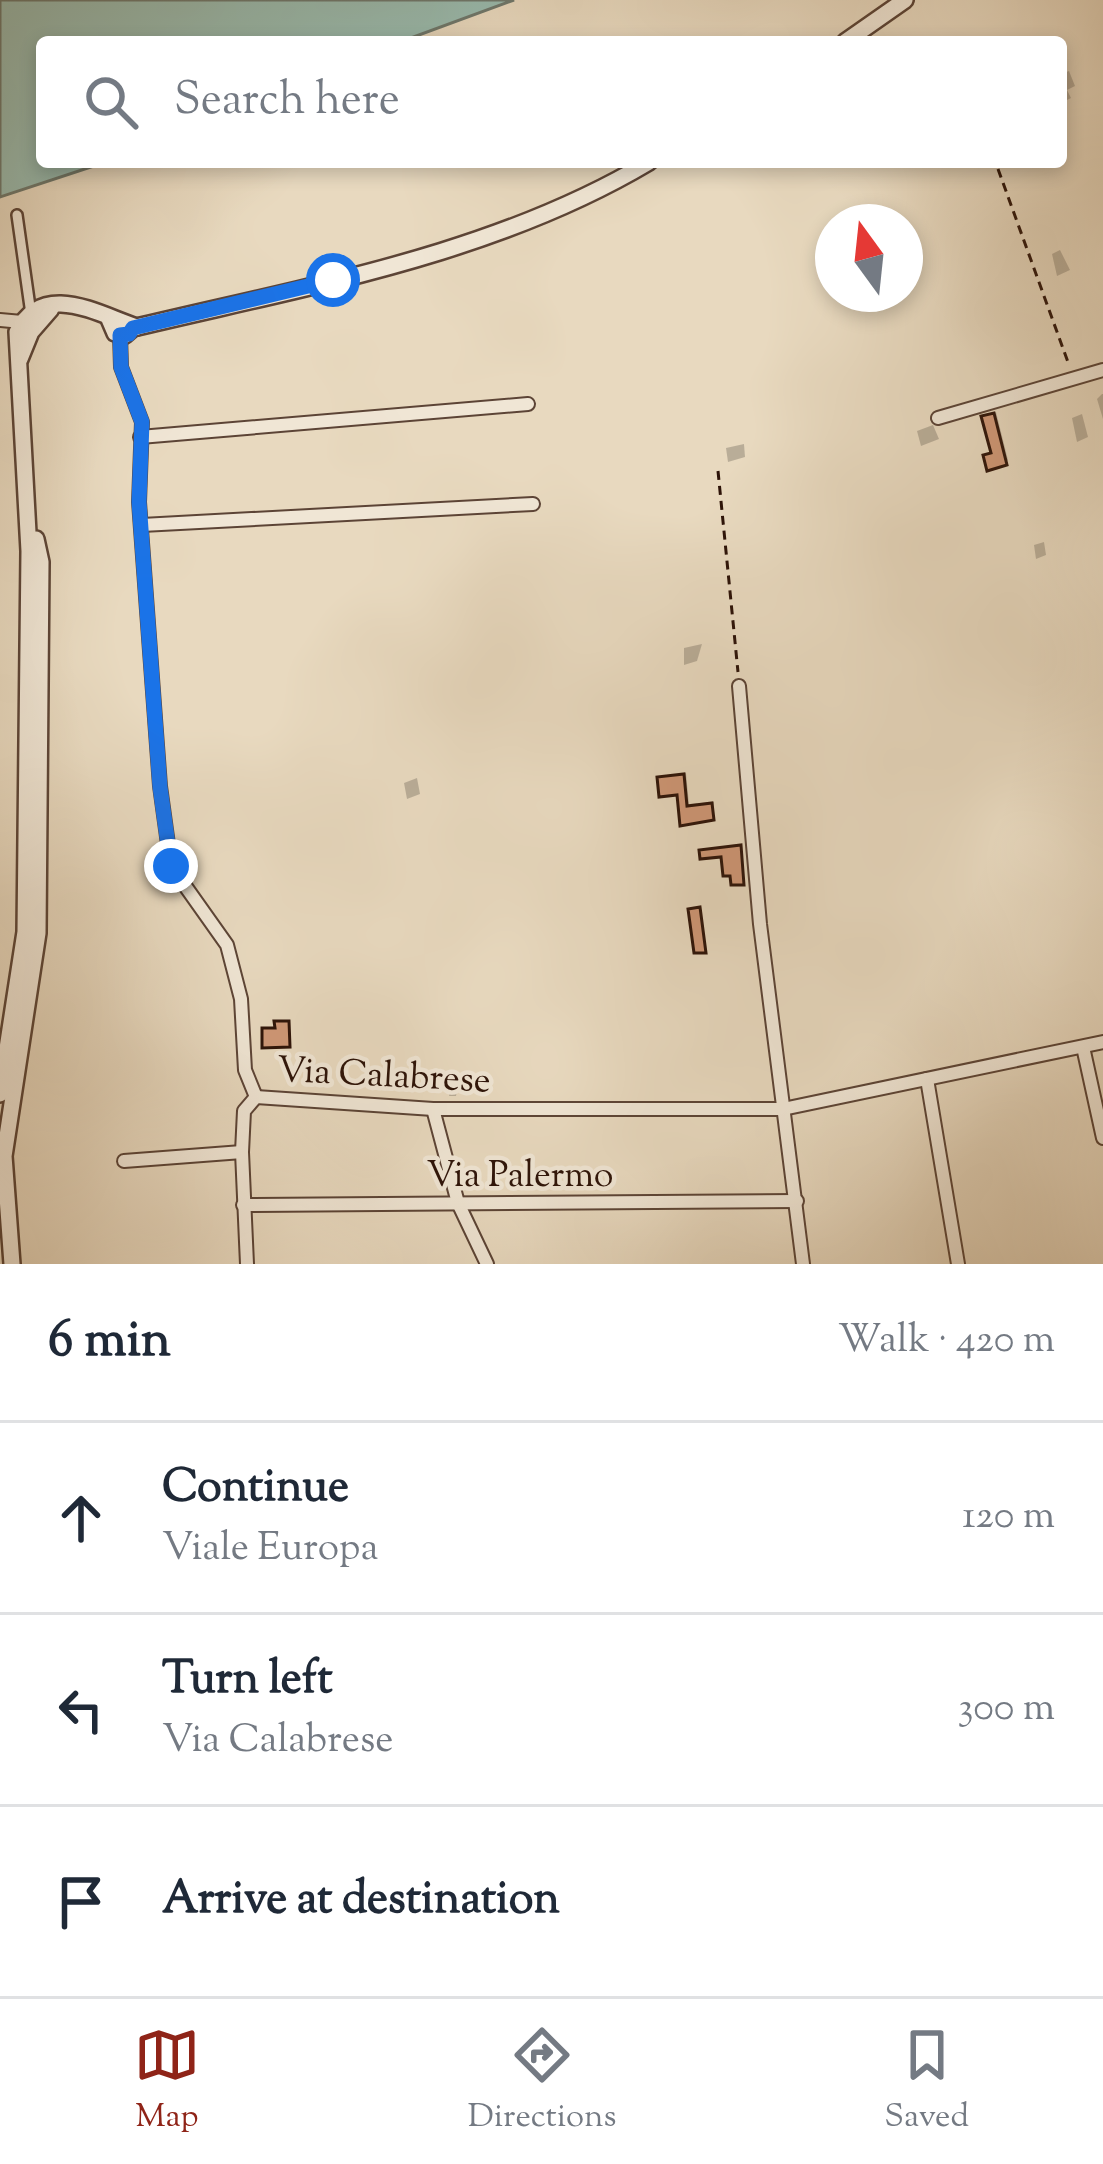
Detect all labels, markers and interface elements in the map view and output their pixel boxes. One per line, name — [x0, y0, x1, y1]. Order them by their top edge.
search box — [36, 36, 1067, 168]
icon: search — [78, 69, 144, 135]
text: Search here — [174, 70, 400, 135]
north arrow — [815, 204, 923, 312]
route start — [306, 253, 360, 307]
route end — [144, 839, 198, 893]
street label: Via Calabrese — [276, 1045, 492, 1109]
street label: Via Palermo — [427, 1151, 613, 1203]
text: 6 min — [48, 1306, 171, 1379]
text: Walk · 420 m — [838, 1314, 1055, 1370]
text: Continue — [162, 1457, 349, 1522]
icon: ahead — [48, 1485, 114, 1551]
text: 120 m — [962, 1490, 1055, 1546]
text: Viale Europa — [162, 1522, 378, 1578]
text: Turn left — [162, 1649, 333, 1714]
icon: left — [48, 1677, 114, 1743]
text: 300 m — [958, 1682, 1055, 1738]
text: Via Calabrese — [162, 1714, 394, 1770]
icon: arrive — [48, 1869, 114, 1935]
text: Arrive at destination — [162, 1869, 560, 1934]
tab: Map — [134, 2022, 200, 2142]
tab: Directions — [468, 2022, 617, 2142]
tab: Saved — [884, 2022, 969, 2142]

